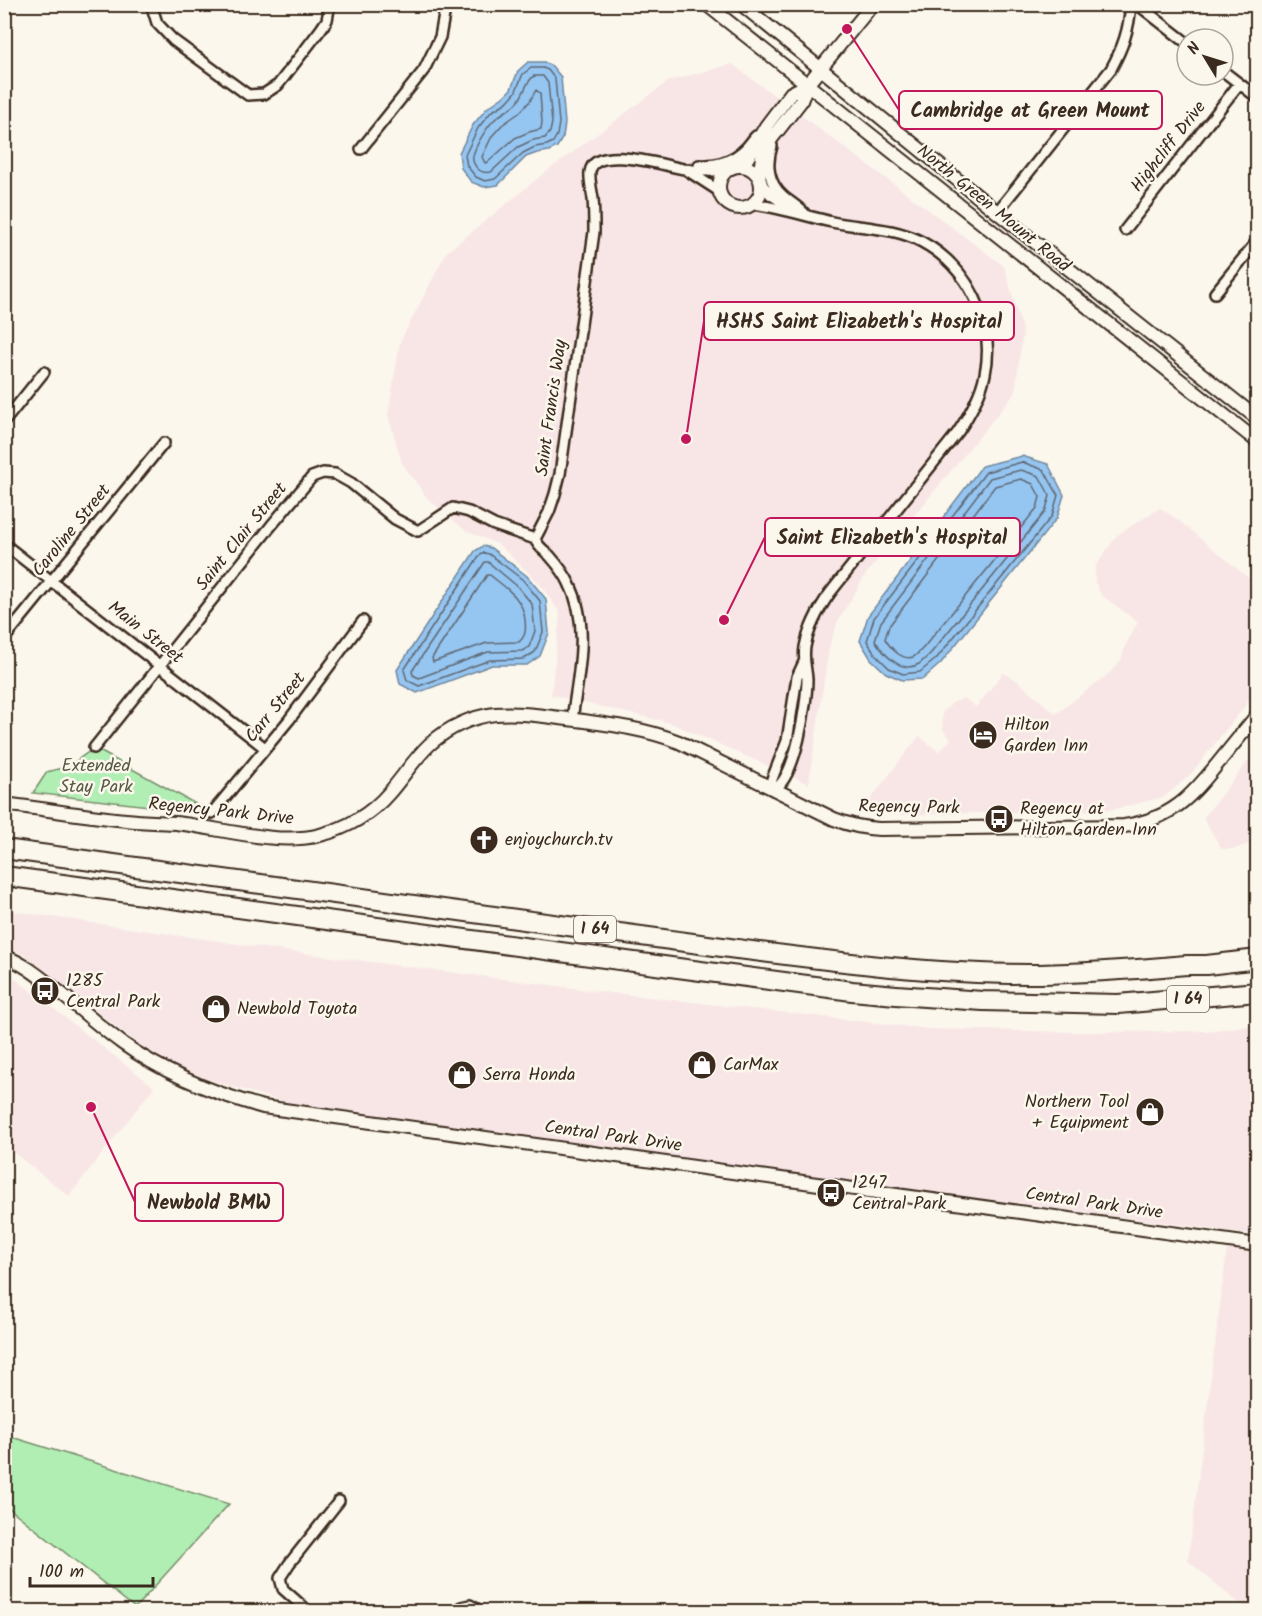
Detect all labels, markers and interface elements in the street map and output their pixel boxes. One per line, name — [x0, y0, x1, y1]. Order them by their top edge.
north arrow — [1175, 27, 1235, 87]
text: N — [1181, 37, 1207, 60]
callout: Cambridge at Green Mount — [899, 91, 1162, 129]
street label: Highcliff Drive — [1124, 95, 1214, 199]
text: Cambridge at Green Mount — [910, 96, 1150, 128]
street label: North Green Mount Road — [910, 138, 1077, 281]
callout: HSHS Saint Elizabeth's Hospital — [704, 302, 1014, 340]
text: HSHS Saint Elizabeth's Hospital — [716, 307, 1003, 339]
street label: Saint Francis Way — [528, 337, 576, 478]
street label: Saint Clair Street — [189, 475, 296, 598]
street label: Caroline Street — [25, 477, 119, 584]
callout: Saint Elizabeth's Hospital — [765, 518, 1020, 556]
text: Saint Elizabeth's Hospital — [777, 523, 1008, 555]
street label: Main Street — [101, 594, 190, 673]
street label: Carr Street — [238, 665, 314, 750]
place label: Hilton Garden Inn — [1004, 711, 1088, 761]
hotel icon: Hilton Garden Inn — [967, 719, 999, 751]
park label: Extended Stay Park — [59, 752, 133, 802]
street label: Regency Park Drive — [147, 790, 295, 834]
street label: Regency Park — [858, 793, 960, 823]
place label: Regency at Hilton Garden Inn — [1020, 795, 1157, 845]
bus stop icon: Regency at Hilton Garden Inn — [983, 803, 1015, 835]
church icon: enjoychurch.tv — [468, 824, 500, 856]
place label: enjoychurch.tv — [505, 826, 613, 855]
road number: I 64 — [574, 916, 616, 942]
place label: 1285 Central Park — [66, 967, 161, 1017]
bus stop icon: 1285 Central Park — [29, 975, 61, 1007]
road number: I 64 — [1167, 986, 1209, 1012]
shop icon: Newbold Toyota — [200, 993, 232, 1025]
place label: Newbold Toyota — [237, 995, 357, 1024]
shop icon: CarMax — [686, 1049, 718, 1081]
place label: CarMax — [723, 1051, 779, 1080]
shop icon: Serra Honda — [446, 1059, 478, 1091]
place label: Serra Honda — [483, 1061, 575, 1090]
place label: Northern Tool + Equipment — [1025, 1088, 1130, 1138]
shop icon: Northern Tool + Equipment — [1134, 1096, 1166, 1128]
street label: Central Park Drive — [542, 1113, 684, 1161]
place label: 1247 Central Park — [852, 1169, 947, 1219]
bus stop icon: 1247 Central Park — [815, 1177, 847, 1209]
street label: Central Park Drive — [1023, 1180, 1165, 1228]
callout: Newbold BMW — [135, 1183, 283, 1221]
text: Newbold BMW — [147, 1188, 271, 1220]
scale bar — [30, 1550, 153, 1588]
text: 100 m — [39, 1558, 84, 1587]

